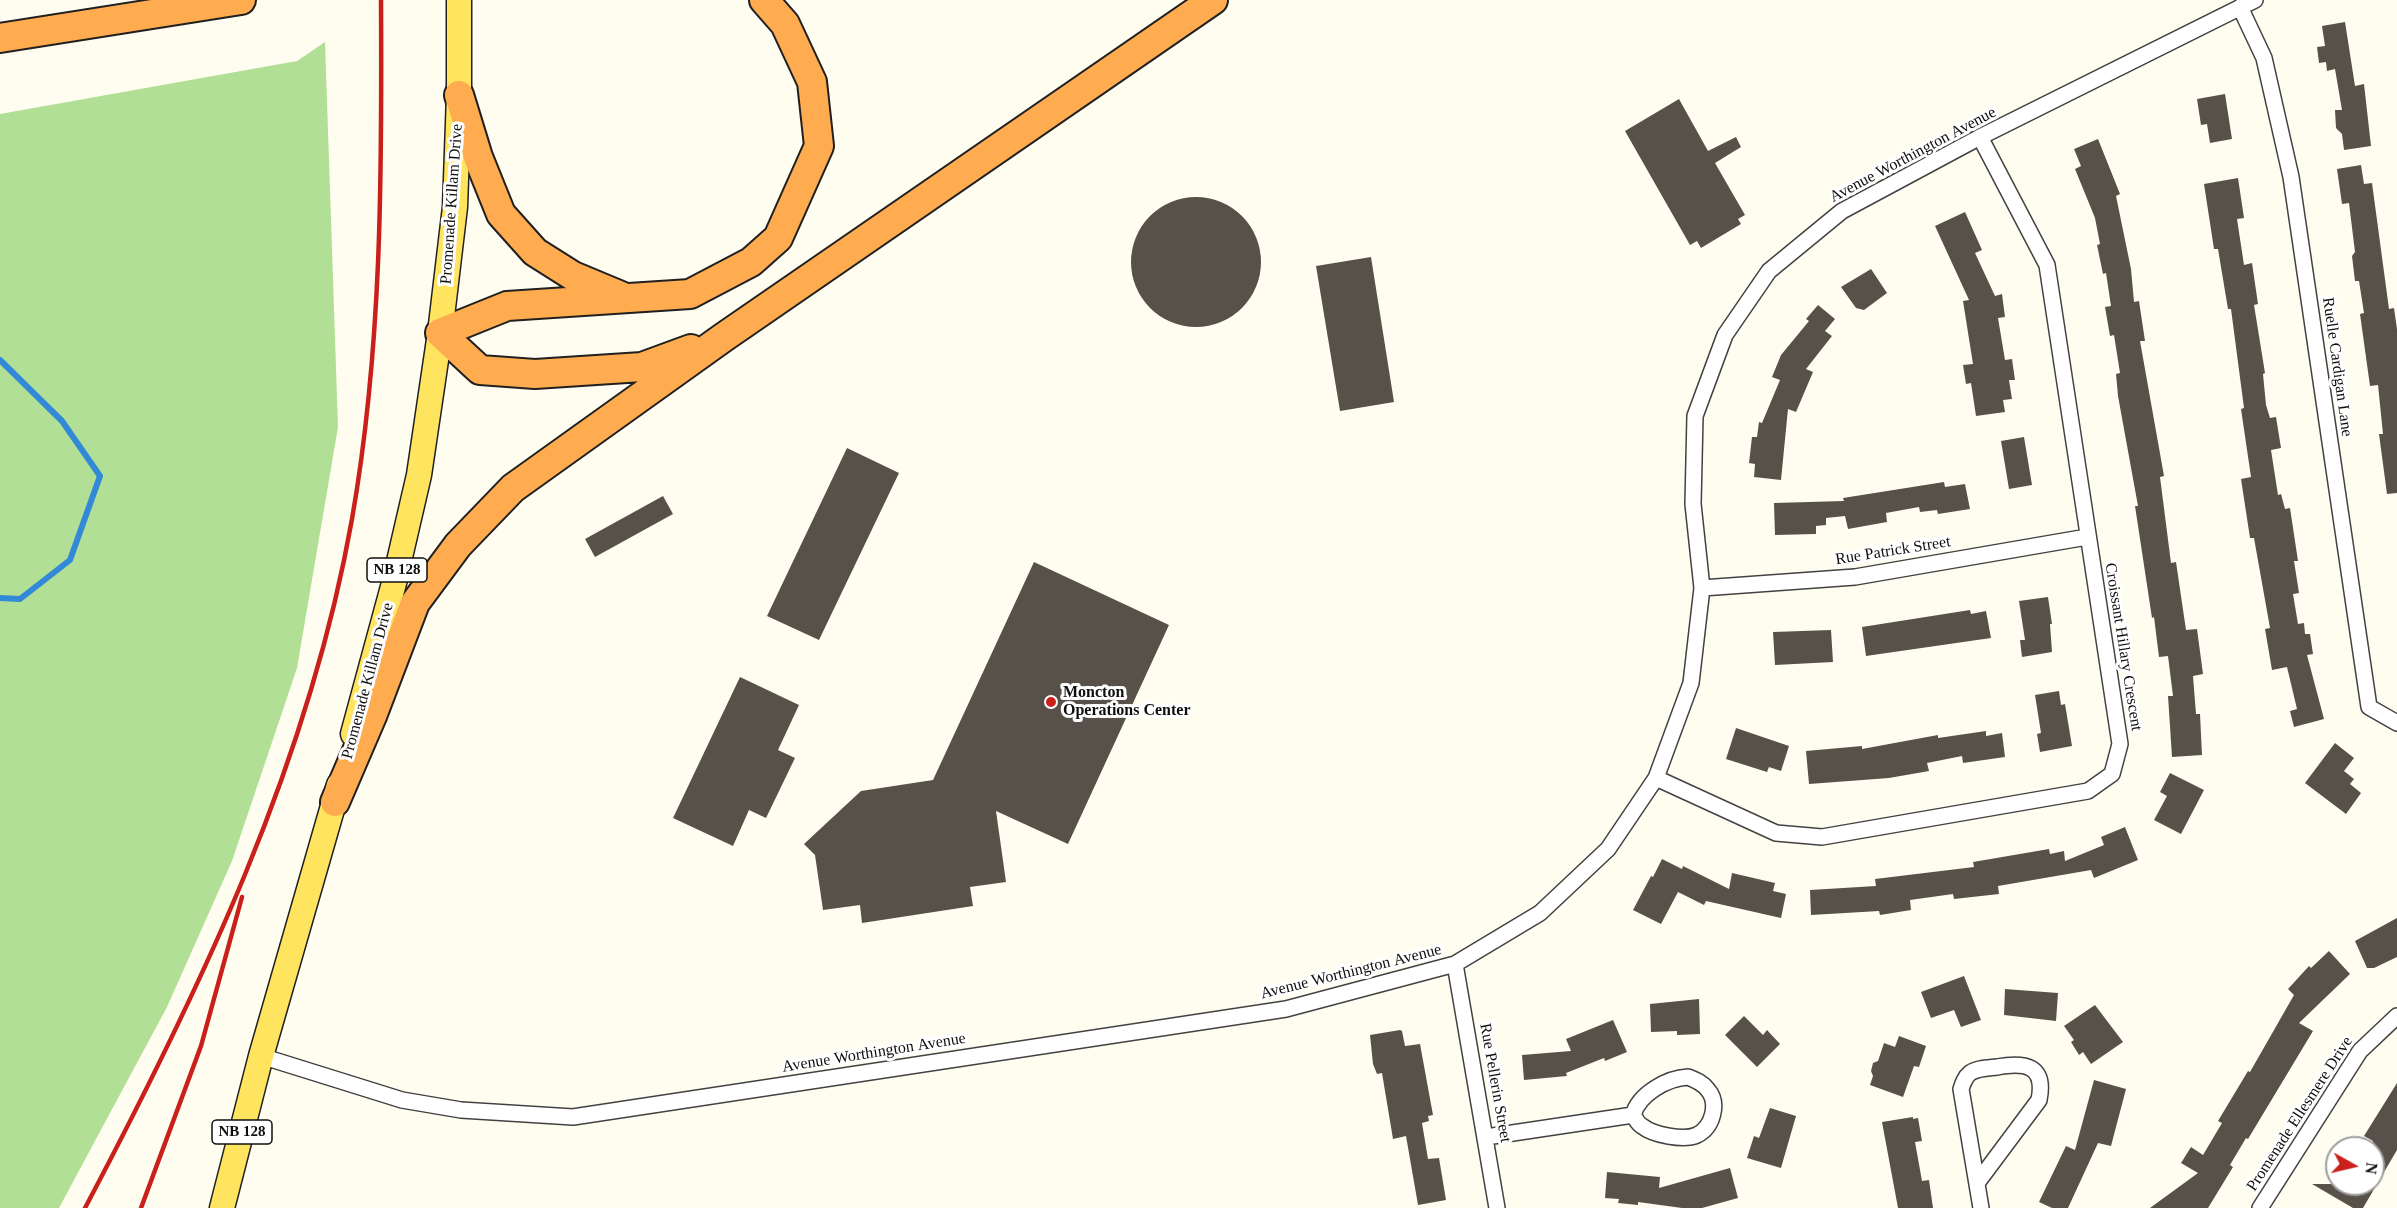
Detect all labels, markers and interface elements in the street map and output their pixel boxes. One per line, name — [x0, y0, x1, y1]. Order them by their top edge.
street label: Avenue Worthington Avenue — [1827, 103, 1999, 207]
street label: Promenade Killam Drive — [437, 123, 467, 285]
street label: Ruelle Cardigan Lane — [2318, 296, 2356, 438]
street label: Rue Patrick Street — [1834, 532, 1952, 570]
road number: NB 128 — [367, 558, 427, 582]
street label: Croissant Hillary Crescent — [2100, 562, 2146, 732]
street label: Promenade Killam Drive — [338, 601, 398, 761]
place label: Moncton Operations Center — [1063, 683, 1191, 721]
marker: Moncton Operations Center — [1044, 695, 1058, 709]
street label: Avenue Worthington Avenue — [1259, 940, 1443, 1004]
street label: Rue Pellerin Street — [1475, 1022, 1515, 1144]
street label: Avenue Worthington Avenue — [781, 1029, 967, 1077]
street label: Promenade Ellesmere Drive — [2243, 1033, 2357, 1195]
road number: NB 128 — [212, 1120, 272, 1144]
north arrow — [2325, 1136, 2385, 1196]
text: N — [2362, 1161, 2381, 1175]

